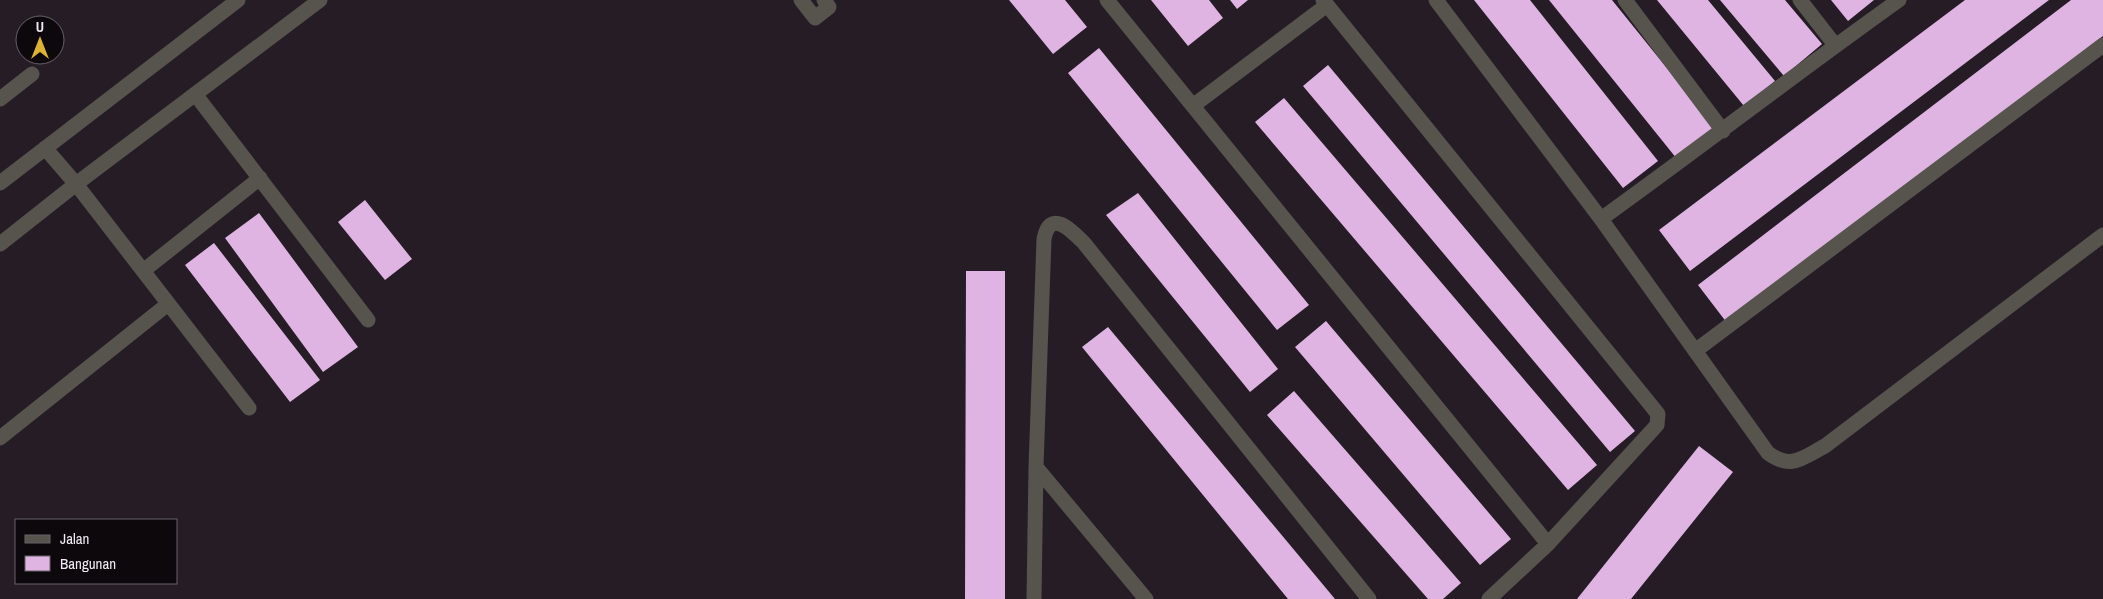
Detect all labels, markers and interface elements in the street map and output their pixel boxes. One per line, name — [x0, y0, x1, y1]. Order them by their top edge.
north arrow — [15, 15, 65, 65]
text: U — [36, 18, 44, 36]
legend — [15, 519, 178, 584]
text: Jalan — [60, 528, 89, 549]
text: Bangunan — [60, 553, 116, 574]

